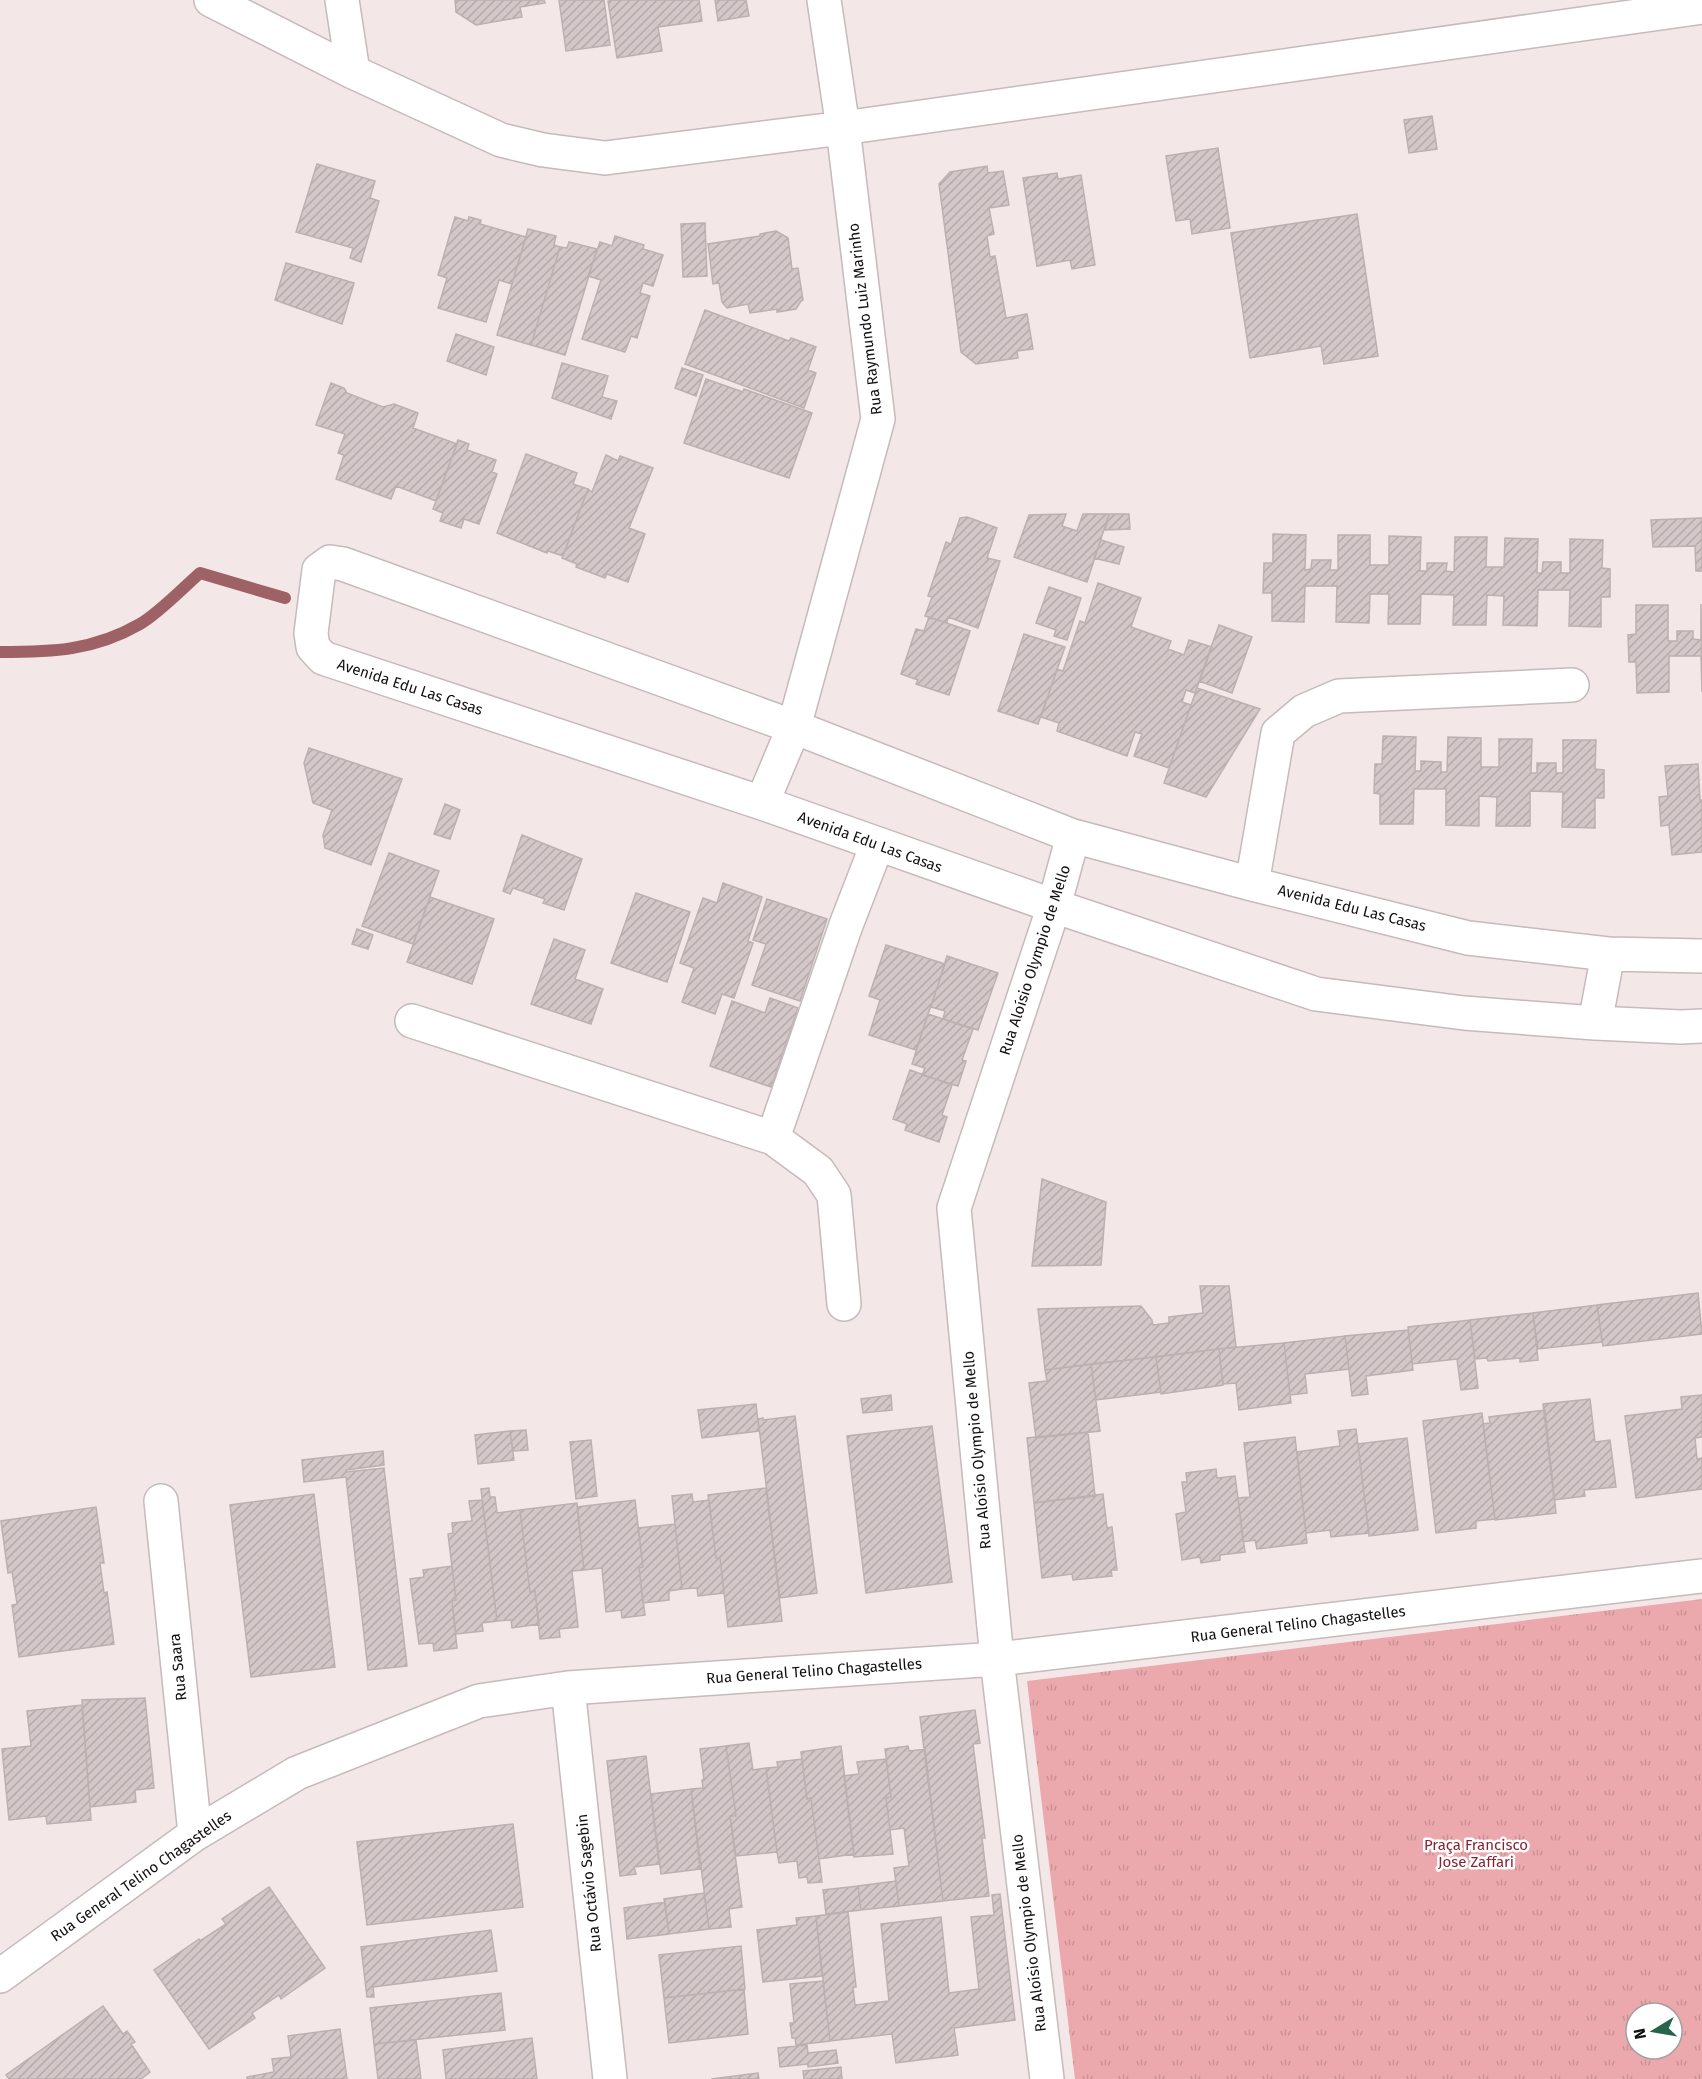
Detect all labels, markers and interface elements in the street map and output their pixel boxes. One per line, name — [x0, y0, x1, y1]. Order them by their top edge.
street label: Rua Raymundo Luiz Marinho — [844, 222, 886, 416]
street label: Avenida Edu Las Casas — [335, 655, 485, 719]
street label: Avenida Edu Las Casas — [795, 808, 945, 876]
street label: Rua Aloísio Olympio de Mello — [996, 863, 1074, 1057]
street label: Avenida Edu Las Casas — [1276, 881, 1428, 935]
street label: Rua Aloísio Olympio de Mello — [959, 1350, 995, 1550]
street label: Rua General Telino Chagastelles — [1190, 1602, 1406, 1646]
street label: Rua Saara — [166, 1632, 190, 1702]
street label: Rua General Telino Chagastelles — [705, 1654, 923, 1688]
street label: Rua General Telino Chagastelles — [47, 1807, 235, 1945]
street label: Rua Octávio Sagebin — [573, 1813, 605, 1953]
street label: Rua Aloísio Olympio de Mello — [1008, 1833, 1050, 2033]
park label: Praça Francisco Jose Zaffari — [1424, 1836, 1528, 1871]
north arrow — [1624, 2001, 1684, 2061]
text: N — [1629, 2027, 1650, 2041]

